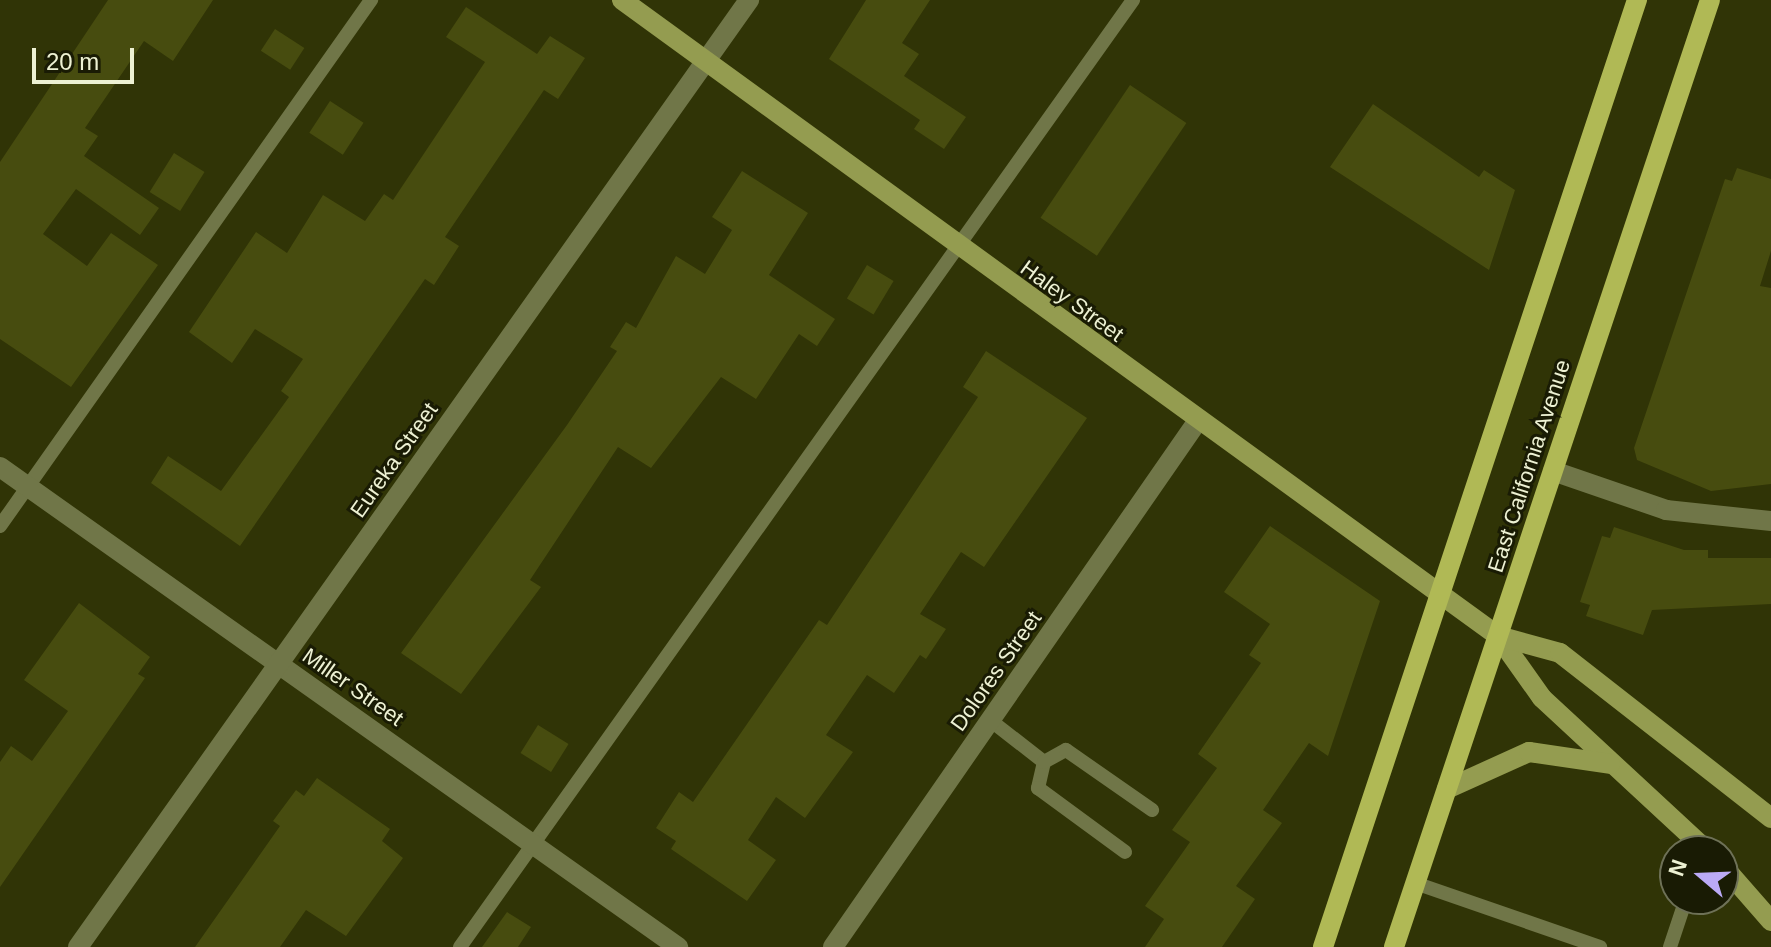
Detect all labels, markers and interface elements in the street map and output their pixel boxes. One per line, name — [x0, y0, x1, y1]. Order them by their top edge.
scale bar — [36, 32, 138, 82]
text: 20 m — [46, 48, 99, 75]
street label: Haley Street — [1015, 255, 1129, 347]
street label: East California Avenue — [1482, 356, 1576, 576]
street label: Eureka Street — [345, 397, 443, 523]
street label: Dolores Street — [945, 606, 1047, 736]
street label: Miller Street — [297, 643, 409, 731]
north arrow — [1659, 835, 1739, 915]
text: N — [1663, 856, 1692, 879]

